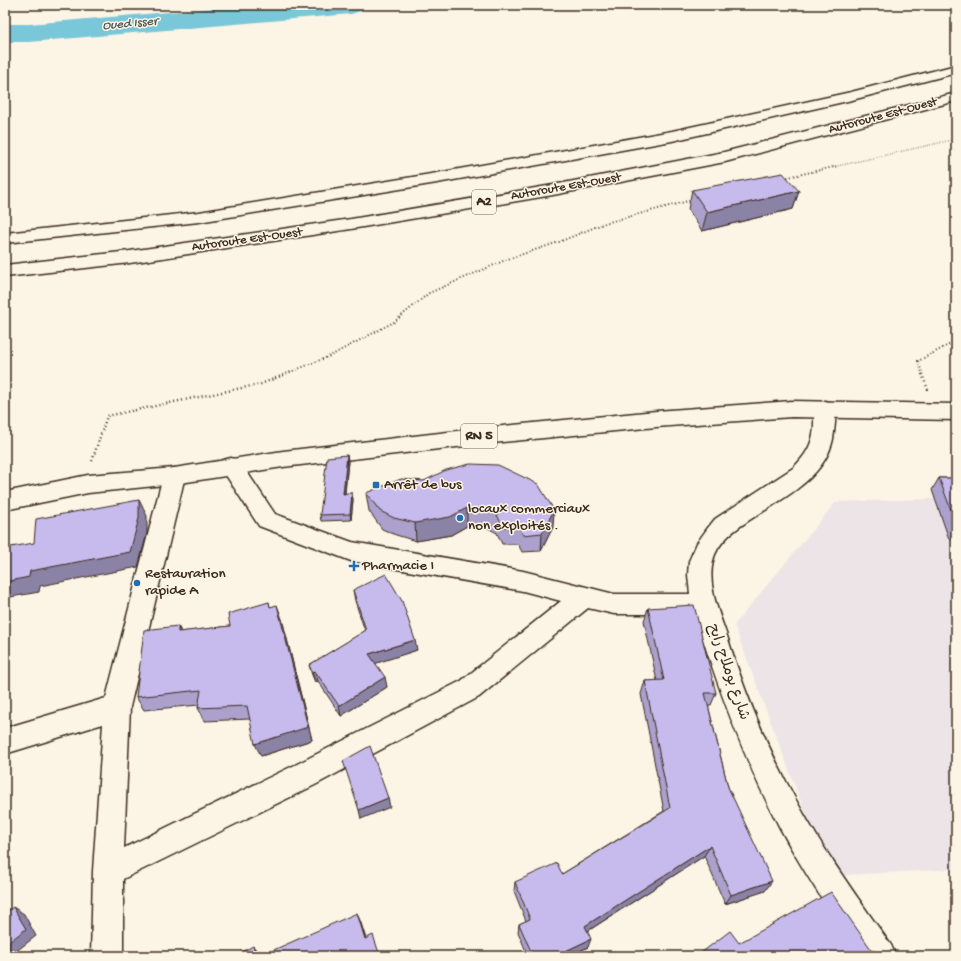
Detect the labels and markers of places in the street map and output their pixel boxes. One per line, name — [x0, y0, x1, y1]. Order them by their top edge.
place label: Arrêt de bus — [384, 476, 462, 494]
marker: Arrêt de bus — [371, 480, 381, 490]
place label: locaux commerciaux non exploités . — [468, 500, 590, 535]
marker: locaux commerciaux non exploités . — [455, 513, 465, 523]
place label: Pharmacie I — [361, 557, 434, 575]
marker: Pharmacie I — [349, 561, 359, 571]
place label: Restauration rapide A — [145, 565, 226, 600]
marker: Restauration rapide A — [132, 578, 142, 588]

